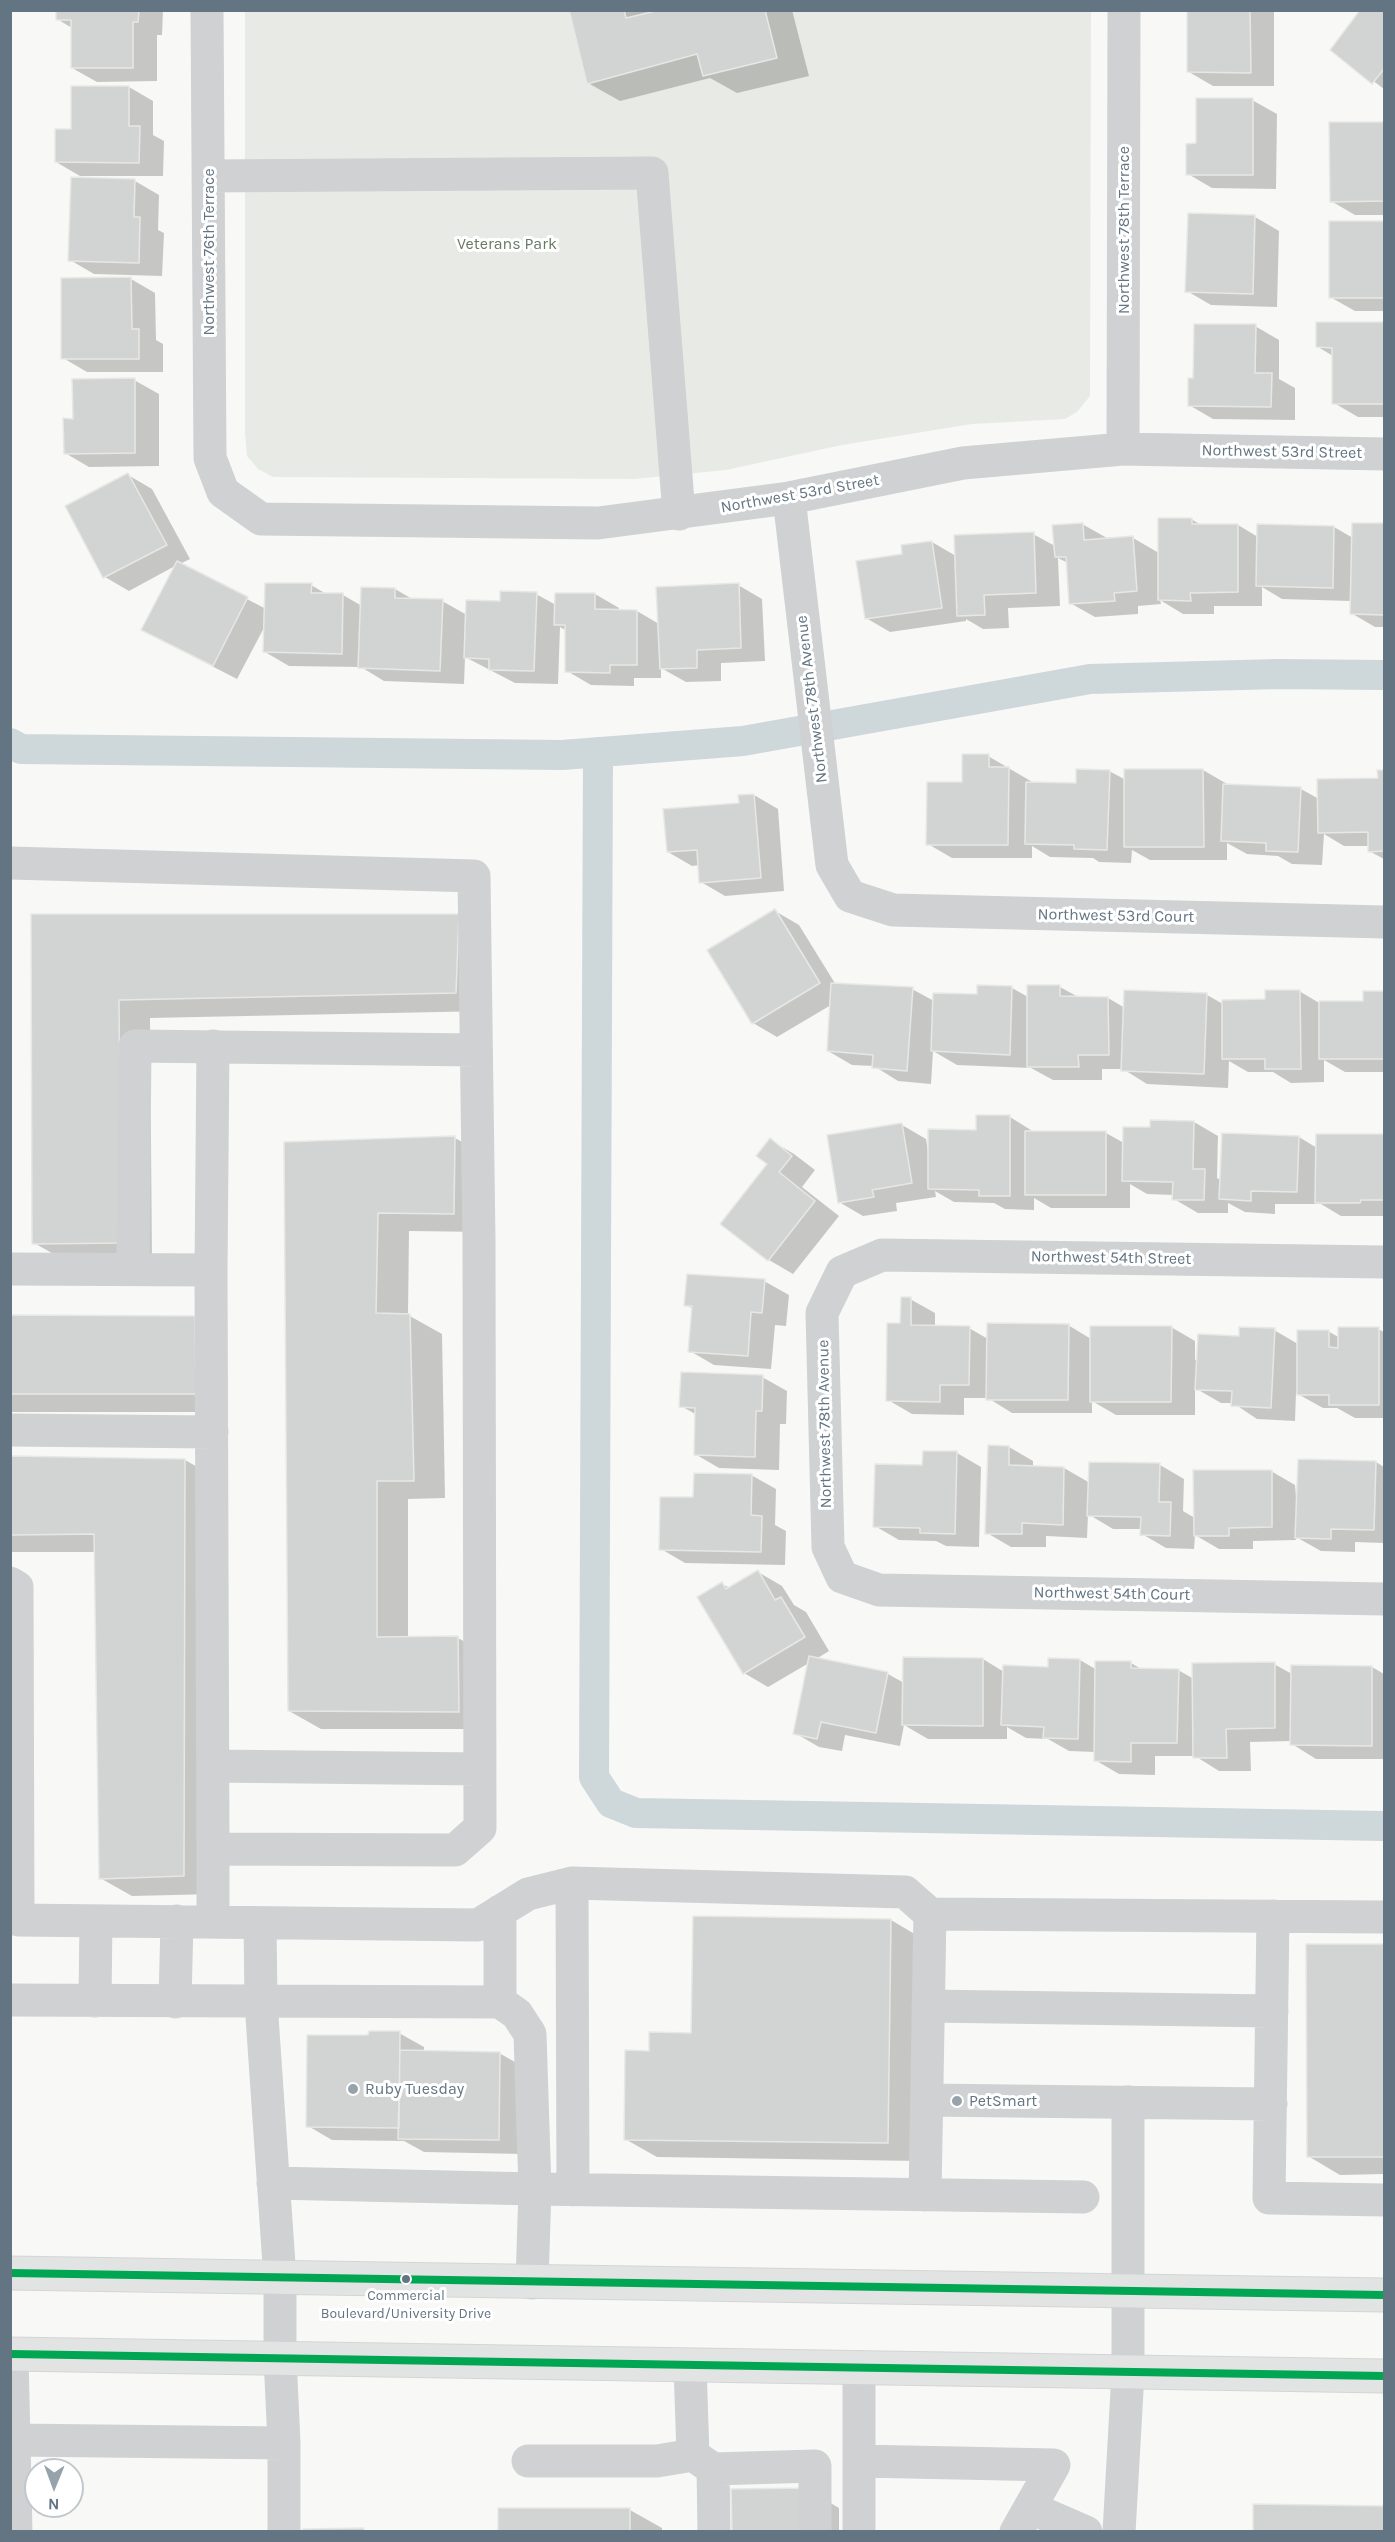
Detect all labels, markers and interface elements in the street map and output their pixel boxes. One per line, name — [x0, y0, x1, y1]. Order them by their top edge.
street label: Northwest 78th Terrace — [1114, 146, 1134, 314]
street label: Northwest 76th Terrace — [199, 168, 219, 336]
park label: Veterans Park — [457, 234, 557, 254]
street label: Northwest 53rd Street — [1202, 441, 1362, 463]
street label: Northwest 53rd Street — [719, 471, 881, 517]
street label: Northwest 78th Avenue — [792, 614, 832, 784]
street label: Northwest 53rd Court — [1037, 905, 1195, 927]
street label: Northwest 54th Street — [1031, 1247, 1191, 1269]
street label: Northwest 78th Avenue — [814, 1340, 836, 1508]
street label: Northwest 54th Court — [1034, 1583, 1190, 1605]
place label: Ruby Tuesday — [365, 2079, 464, 2099]
marker: Ruby Tuesday — [346, 2082, 360, 2096]
place label: PetSmart — [969, 2091, 1037, 2111]
marker: PetSmart — [950, 2094, 964, 2108]
marker: Commercial Boulevard/University Drive — [400, 2273, 412, 2285]
place label: Commercial Boulevard/University Drive — [321, 2288, 491, 2320]
north arrow — [24, 2458, 84, 2518]
text: N — [48, 2495, 60, 2514]

